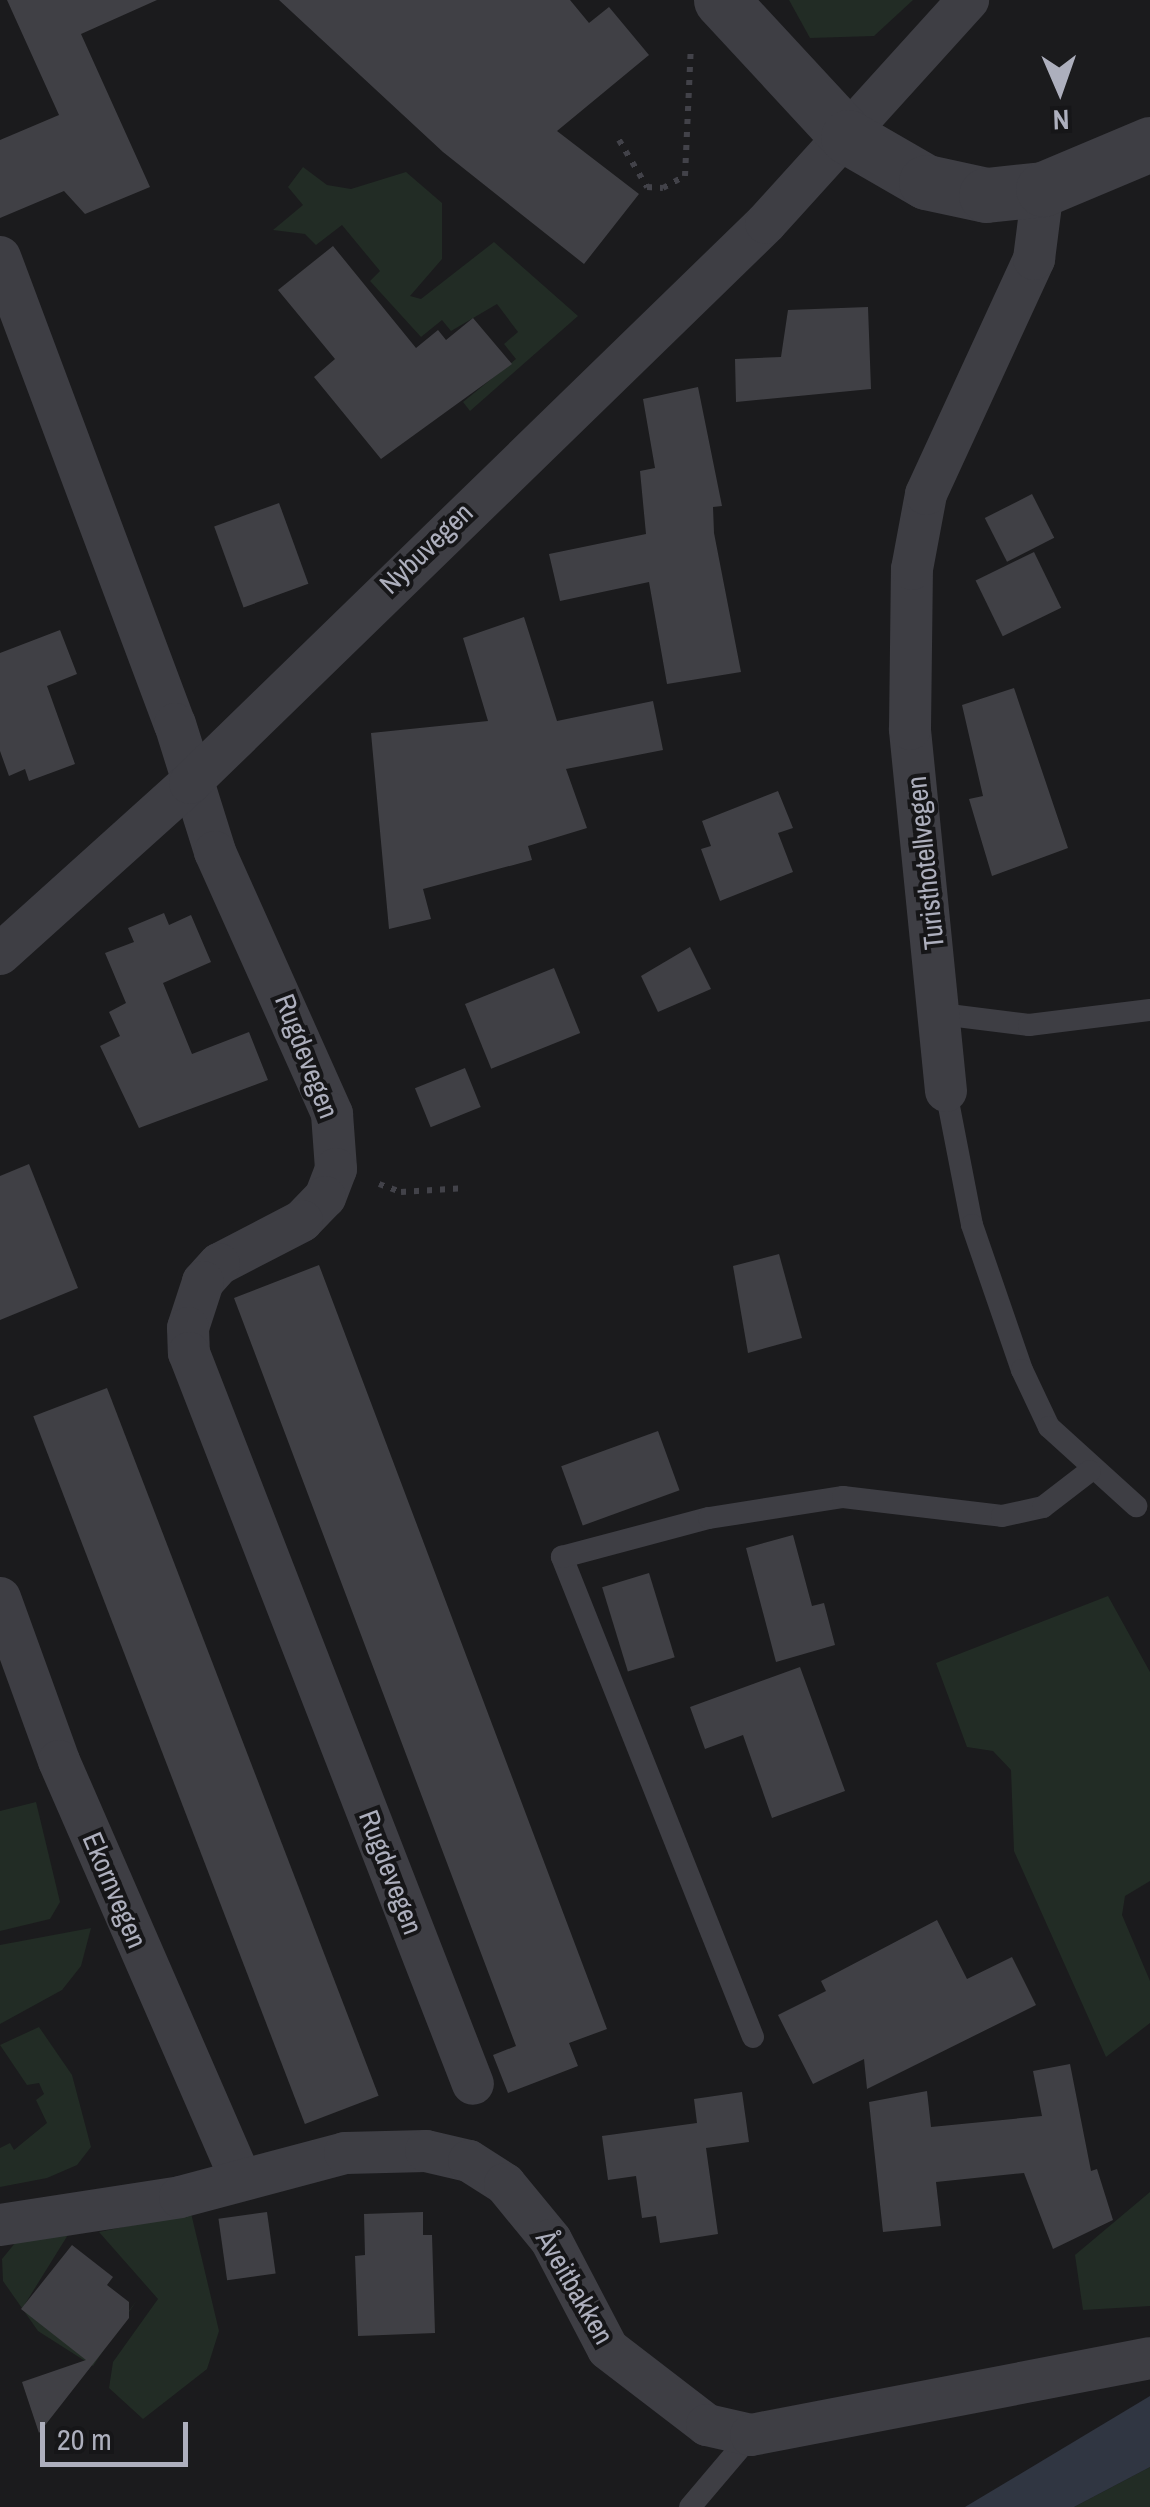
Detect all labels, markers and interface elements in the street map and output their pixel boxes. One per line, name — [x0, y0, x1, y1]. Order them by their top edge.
north arrow — [1010, 40, 1110, 140]
text: N — [1052, 101, 1070, 139]
street label: Nybuvegen — [373, 496, 479, 600]
street label: Turisthotellvegen — [899, 775, 951, 951]
street label: Rugdevegen — [268, 989, 346, 1123]
street label: Rugdevegen — [352, 1805, 430, 1939]
street label: Ekornvegen — [76, 1827, 154, 1953]
street label: Åveitbakken — [529, 2224, 621, 2350]
scale bar — [45, 2402, 192, 2464]
text: 20 m — [57, 2419, 112, 2459]

